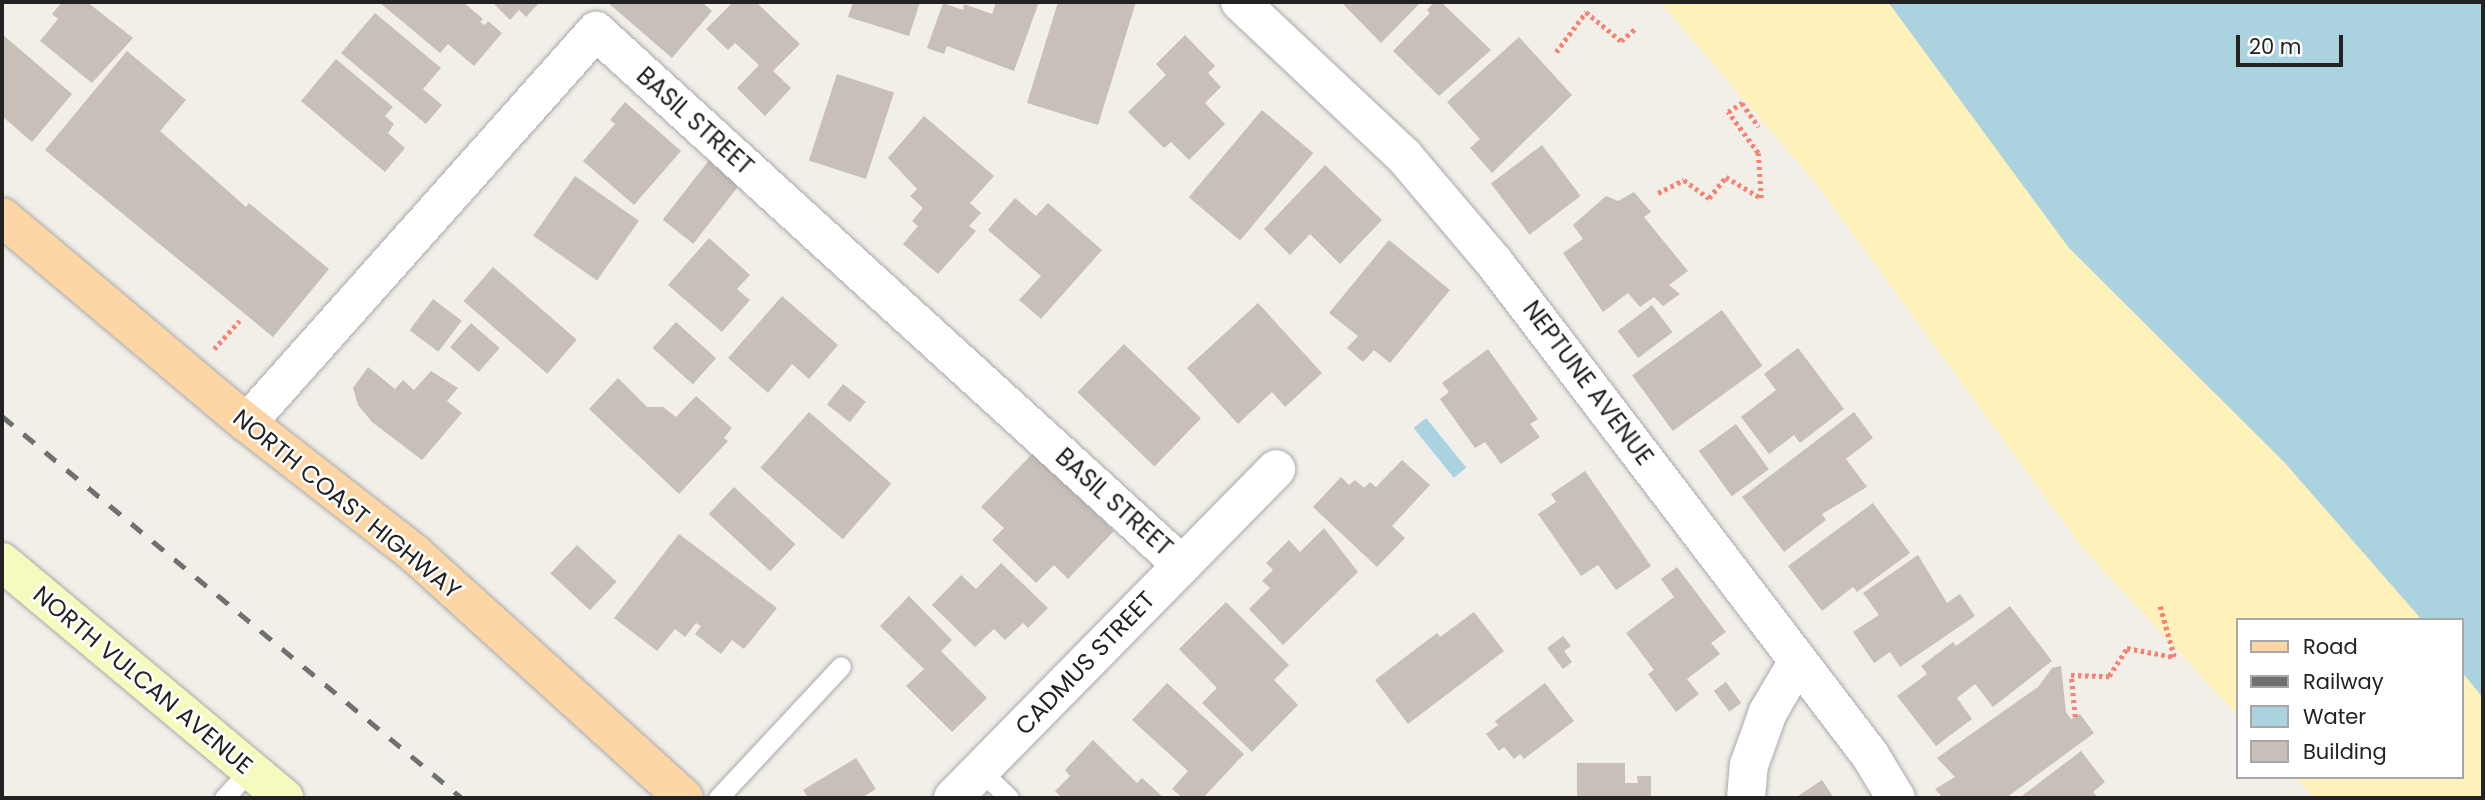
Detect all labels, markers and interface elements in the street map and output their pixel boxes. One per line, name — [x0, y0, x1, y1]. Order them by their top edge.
scale bar — [2240, 21, 2347, 65]
text: 20 m — [2249, 32, 2302, 61]
street label: BASIL STREET — [631, 61, 759, 181]
street label: NEPTUNE AVENUE — [1517, 295, 1659, 471]
street label: NORTH COAST HIGHWAY — [227, 403, 467, 605]
street label: BASIL STREET — [1050, 442, 1178, 562]
street label: NORTH VULCAN AVENUE — [28, 580, 258, 780]
street label: CADMUS STREET — [1009, 585, 1161, 741]
legend — [2236, 618, 2464, 779]
text: Road — [2303, 632, 2358, 661]
text: Railway — [2303, 667, 2384, 696]
text: Water — [2303, 702, 2366, 731]
text: Building — [2303, 737, 2387, 766]

